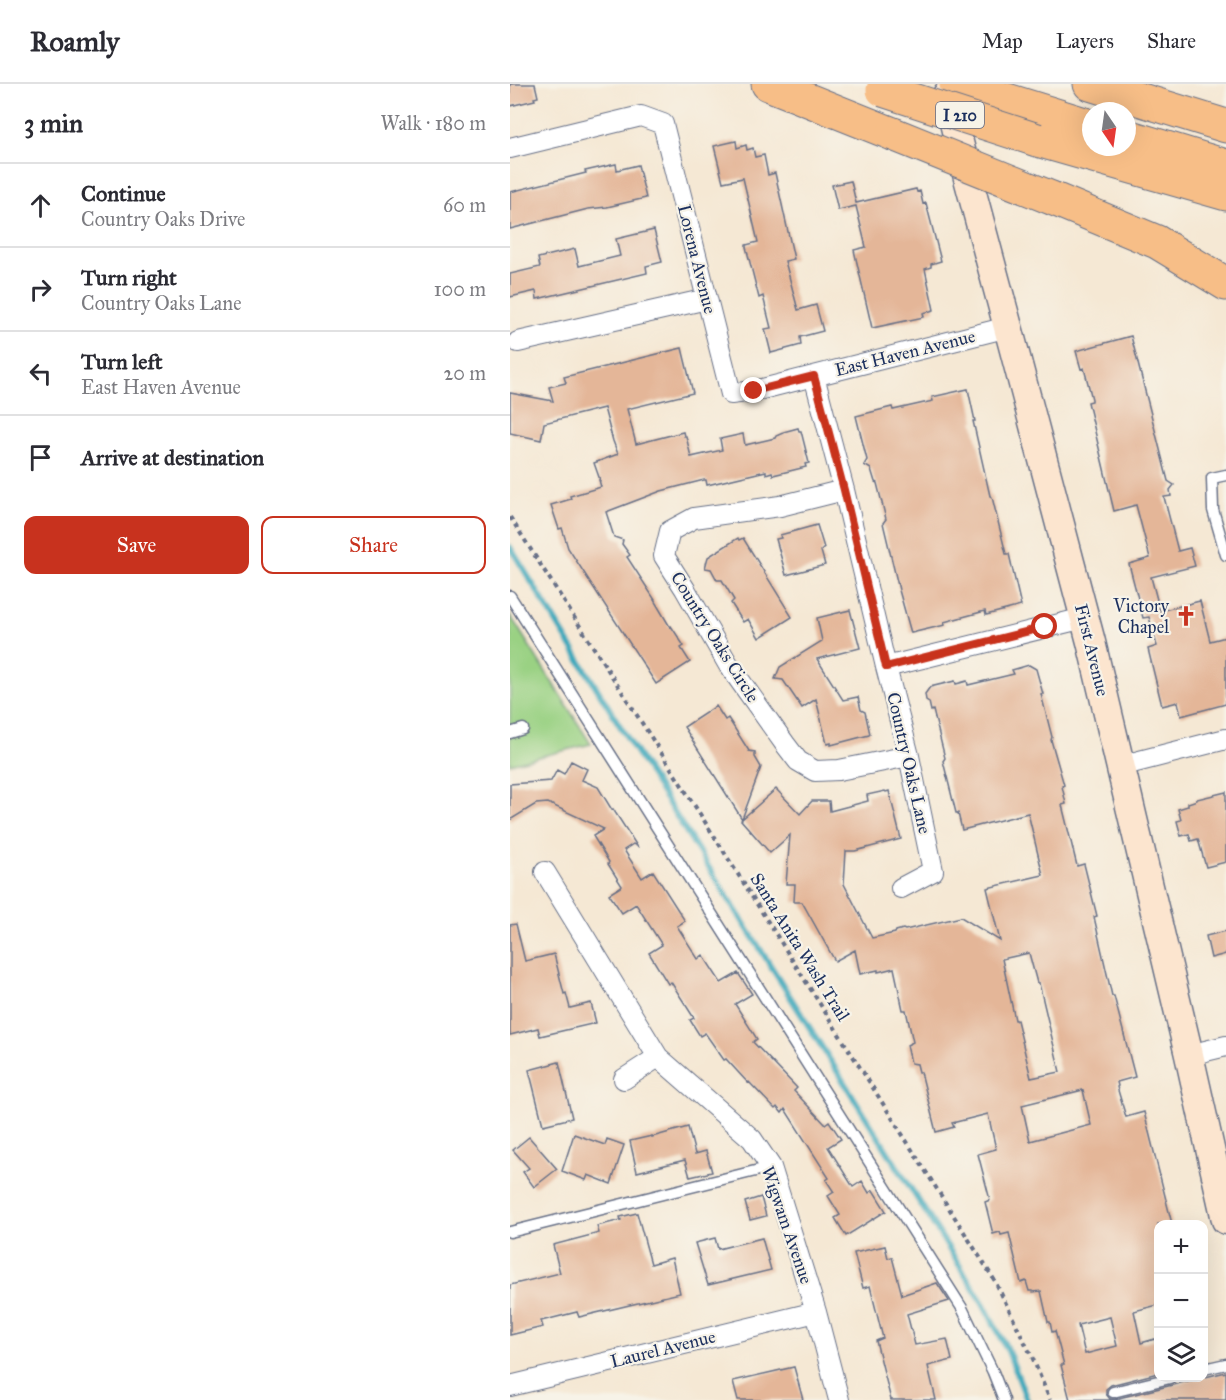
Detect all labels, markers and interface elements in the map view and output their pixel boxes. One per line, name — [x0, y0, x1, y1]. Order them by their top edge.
text: Roamly — [30, 24, 119, 59]
text: Map — [982, 28, 1023, 54]
text: Layers — [1056, 28, 1114, 54]
text: Share — [1147, 28, 1196, 54]
road number: I 210 — [936, 102, 984, 128]
north arrow — [1082, 102, 1136, 156]
text: 3 min — [24, 107, 83, 139]
text: Walk · 180 m — [381, 111, 486, 135]
text: Continue — [81, 180, 166, 207]
icon: ahead — [24, 189, 57, 222]
text: 60 m — [443, 193, 486, 217]
street label: Lorena Avenue — [673, 202, 721, 316]
text: Country Oaks Drive — [81, 207, 245, 231]
text: Turn right — [81, 264, 177, 291]
icon: right — [24, 273, 57, 306]
text: 100 m — [434, 277, 486, 301]
text: Country Oaks Lane — [81, 291, 241, 315]
street label: East Haven Avenue — [833, 325, 977, 381]
text: Turn left — [81, 348, 163, 375]
icon: left — [24, 357, 57, 390]
text: 20 m — [443, 361, 486, 385]
text: East Haven Avenue — [81, 375, 241, 399]
route end — [740, 377, 766, 403]
icon: arrive — [24, 441, 57, 474]
text: Arrive at destination — [81, 444, 264, 471]
button: Save — [24, 516, 249, 574]
button: Share — [261, 516, 486, 574]
street label: Country Oaks Circle — [666, 568, 764, 706]
place label: Victory Chapel — [1112, 595, 1170, 638]
street label: First Avenue — [1070, 602, 1114, 698]
church icon: Victory Chapel — [1174, 604, 1198, 628]
route start — [1031, 613, 1057, 639]
street label: Country Oaks Lane — [882, 690, 936, 836]
street label: Santa Anita Wash Trail — [746, 869, 855, 1025]
street label: Wigwam Avenue — [756, 1163, 817, 1287]
map controls — [1154, 1220, 1208, 1382]
button: + — [1154, 1220, 1208, 1274]
button: − — [1154, 1274, 1208, 1328]
street label: Laurel Avenue — [608, 1325, 718, 1373]
button: layers — [1154, 1328, 1208, 1382]

